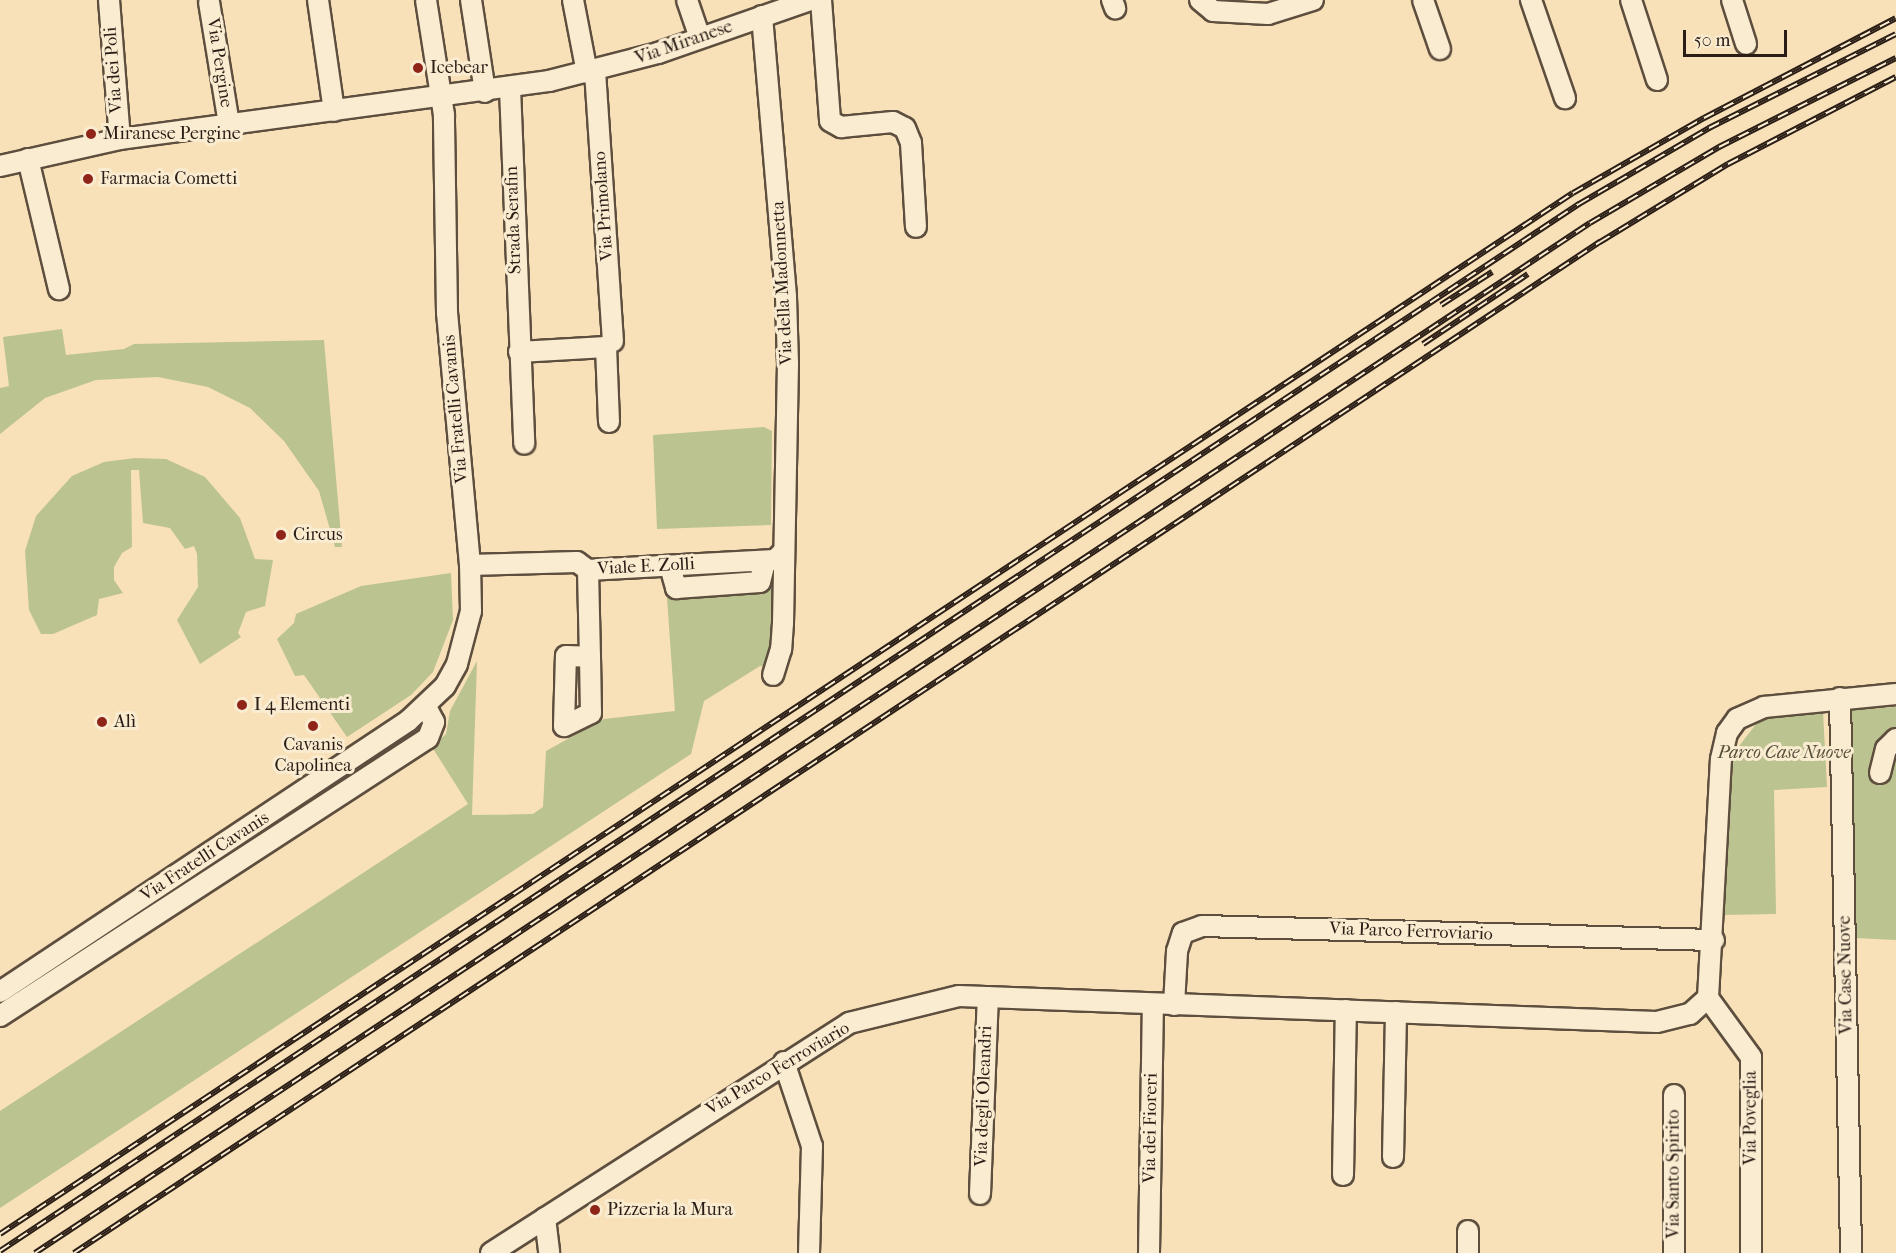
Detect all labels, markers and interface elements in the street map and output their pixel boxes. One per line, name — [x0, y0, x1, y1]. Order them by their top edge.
street label: Via Miranese — [632, 16, 736, 70]
street label: Via Pergine — [201, 17, 237, 109]
scale bar — [1686, 18, 1790, 56]
street label: Via dei Poli — [100, 26, 128, 114]
text: 50 m — [1694, 30, 1730, 51]
place label: Icebear — [430, 57, 488, 79]
marker: Icebear — [411, 61, 425, 75]
place label: Miranese Pergine — [103, 123, 241, 145]
marker: Miranese Pergine — [84, 127, 98, 141]
street label: Via Primolano — [589, 151, 619, 261]
street label: Strada Serafin — [501, 165, 527, 275]
place label: Farmacia Cometti — [100, 168, 237, 190]
marker: Farmacia Cometti — [81, 172, 95, 186]
street label: Via della Madonnetta — [768, 200, 798, 366]
street label: Via Fratelli Cavanis — [439, 334, 473, 484]
place label: Circus — [293, 524, 343, 546]
marker: Circus — [274, 528, 288, 542]
street label: Viale E. Zolli — [597, 554, 695, 580]
place label: I 4 Elementi — [254, 694, 350, 716]
marker: I 4 Elementi — [235, 698, 249, 712]
place label: Alì — [114, 711, 136, 733]
marker: Alì — [95, 715, 109, 729]
marker: Cavanis Capolinea — [306, 719, 320, 733]
place label: Cavanis Capolinea — [274, 735, 352, 777]
park label: Parco Case Nuove — [1718, 742, 1850, 764]
street label: Via Fratelli Cavanis — [137, 807, 273, 907]
street label: Via Case Nuove — [1834, 915, 1858, 1035]
street label: Via Parco Ferroviario — [1329, 918, 1493, 946]
street label: Via Parco Ferroviario — [702, 1018, 854, 1120]
street label: Via degli Oleandri — [971, 1025, 997, 1167]
street label: Via Poveglia — [1740, 1071, 1762, 1165]
street label: Via dei Fioreri — [1139, 1073, 1163, 1183]
street label: Via Santo Spirito — [1663, 1109, 1685, 1239]
place label: Pizzeria la Mura — [607, 1199, 733, 1221]
marker: Pizzeria la Mura — [588, 1203, 602, 1217]

